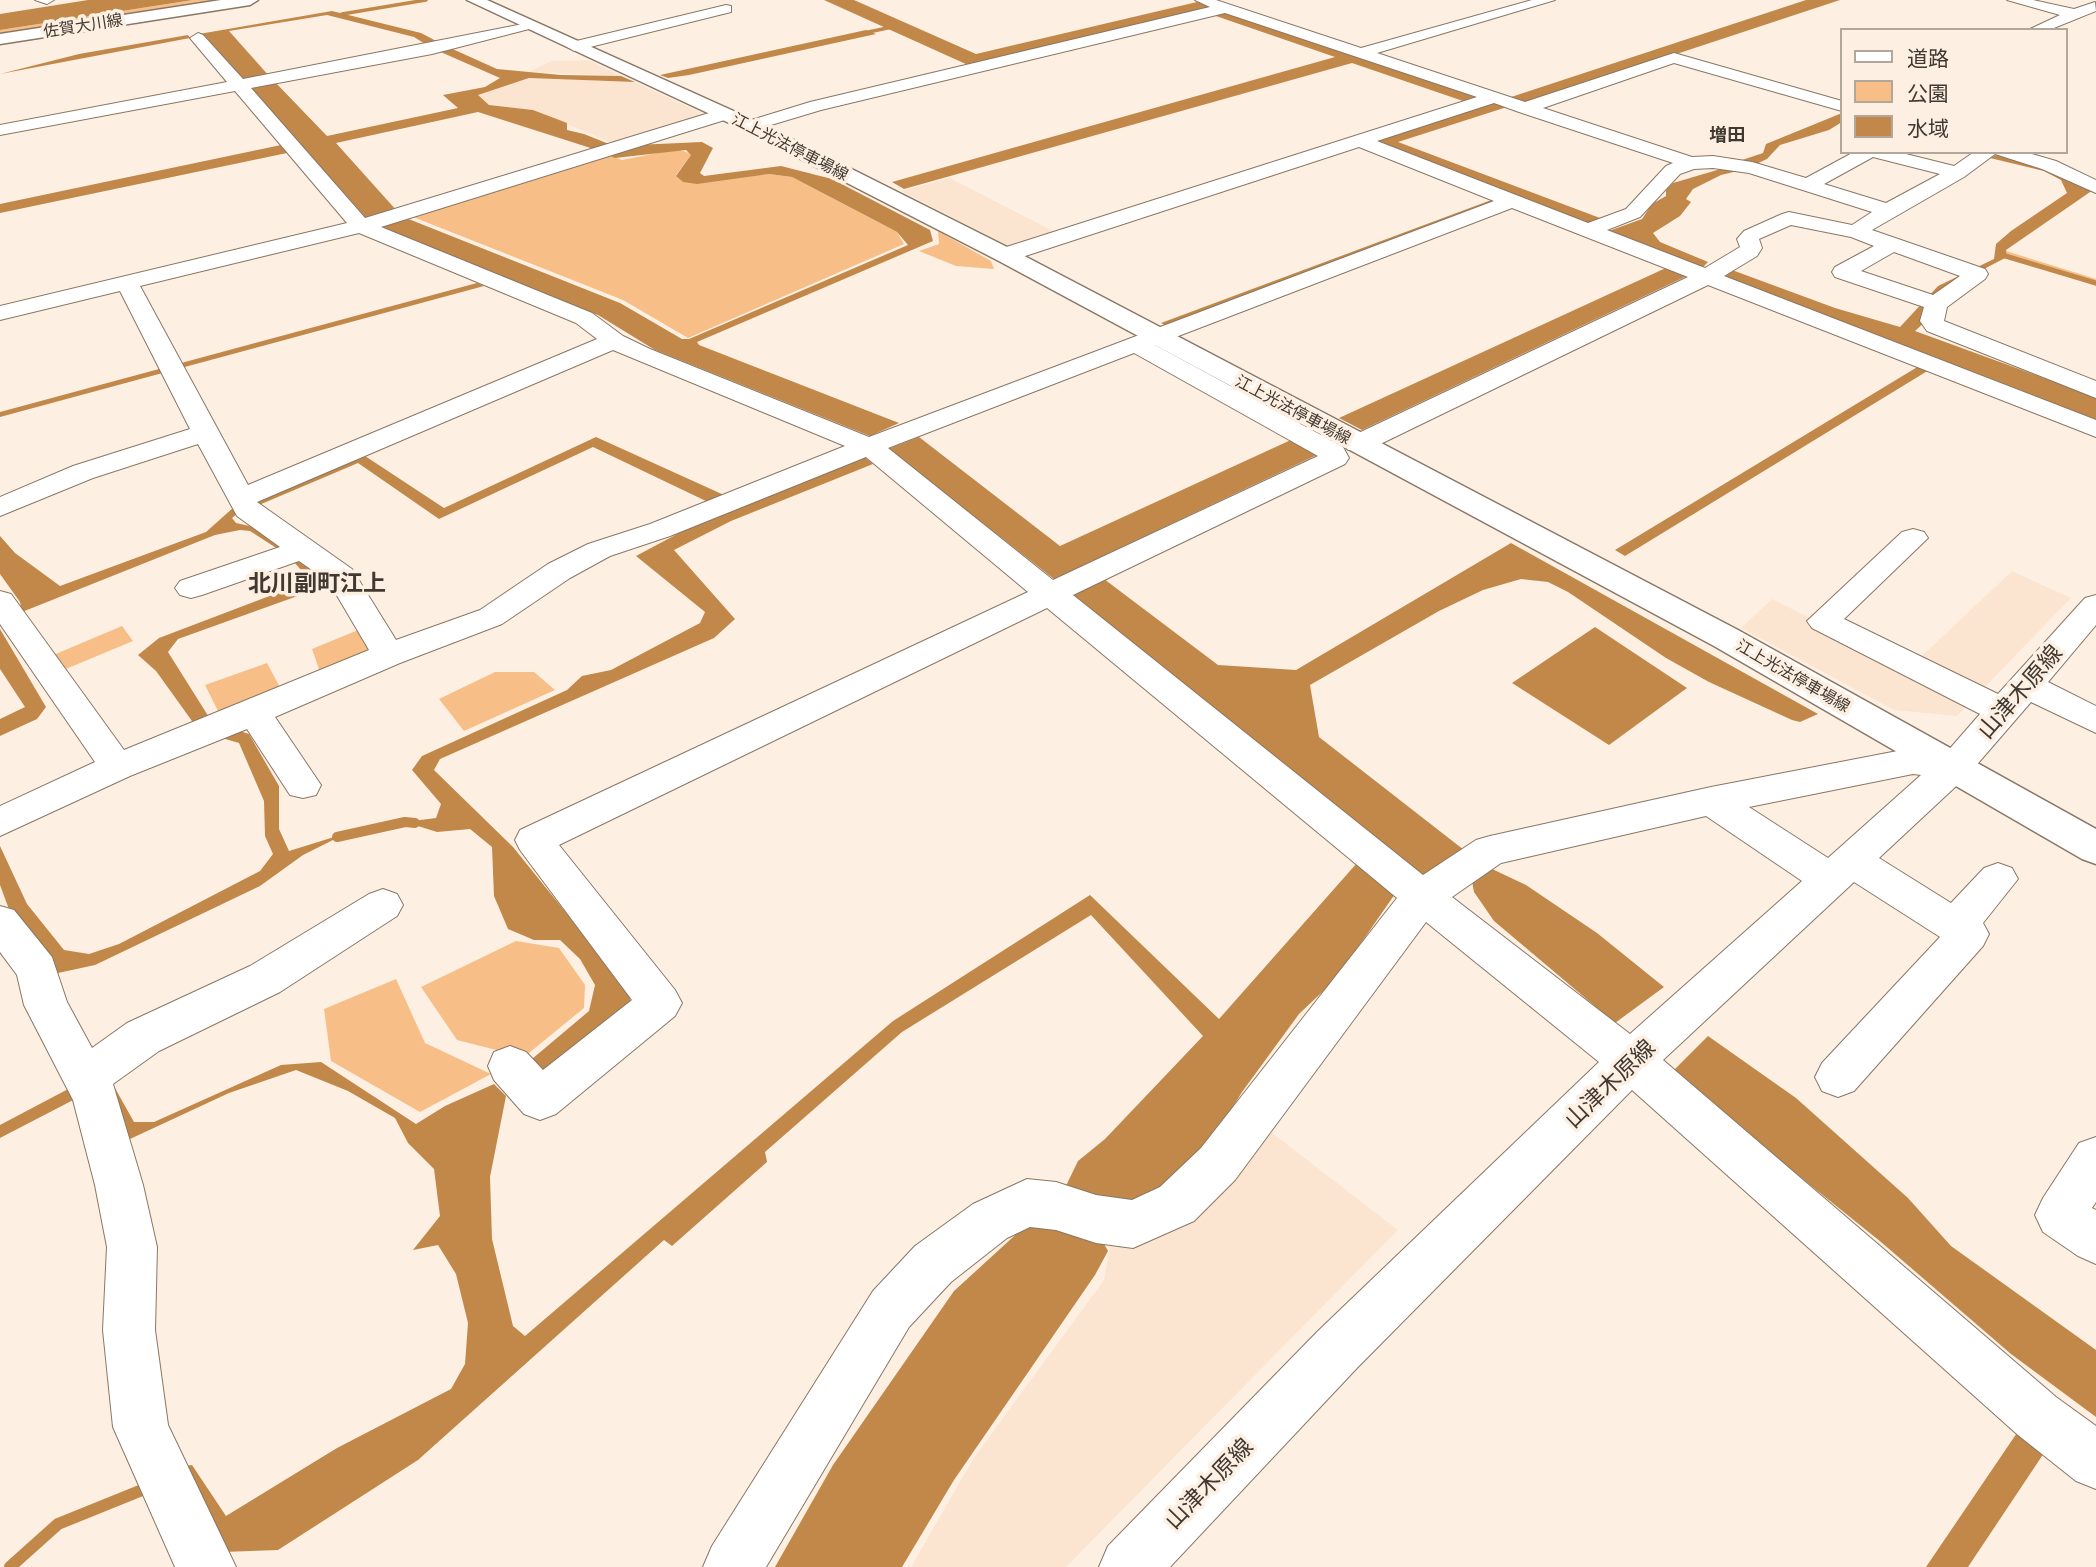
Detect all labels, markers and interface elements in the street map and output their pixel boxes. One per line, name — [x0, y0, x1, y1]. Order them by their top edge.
street label: 佐賀大川線 — [42, 10, 124, 42]
legend — [1840, 28, 2068, 154]
text: 道路 — [1907, 45, 1949, 70]
text: 公園 — [1907, 80, 1949, 105]
street label: 江上光法停車場線 — [729, 109, 851, 185]
text: 水域 — [1907, 115, 1949, 140]
district label: 増田 — [1709, 124, 1745, 146]
street label: 江上光法停車場線 — [1232, 371, 1354, 449]
district label: 北川副町江上 — [248, 570, 386, 598]
street label: 江上光法停車場線 — [1733, 636, 1853, 716]
street label: 山津木原線 — [1972, 640, 2068, 744]
street label: 山津木原線 — [1559, 1034, 1661, 1134]
street label: 山津木原線 — [1159, 1433, 1259, 1535]

